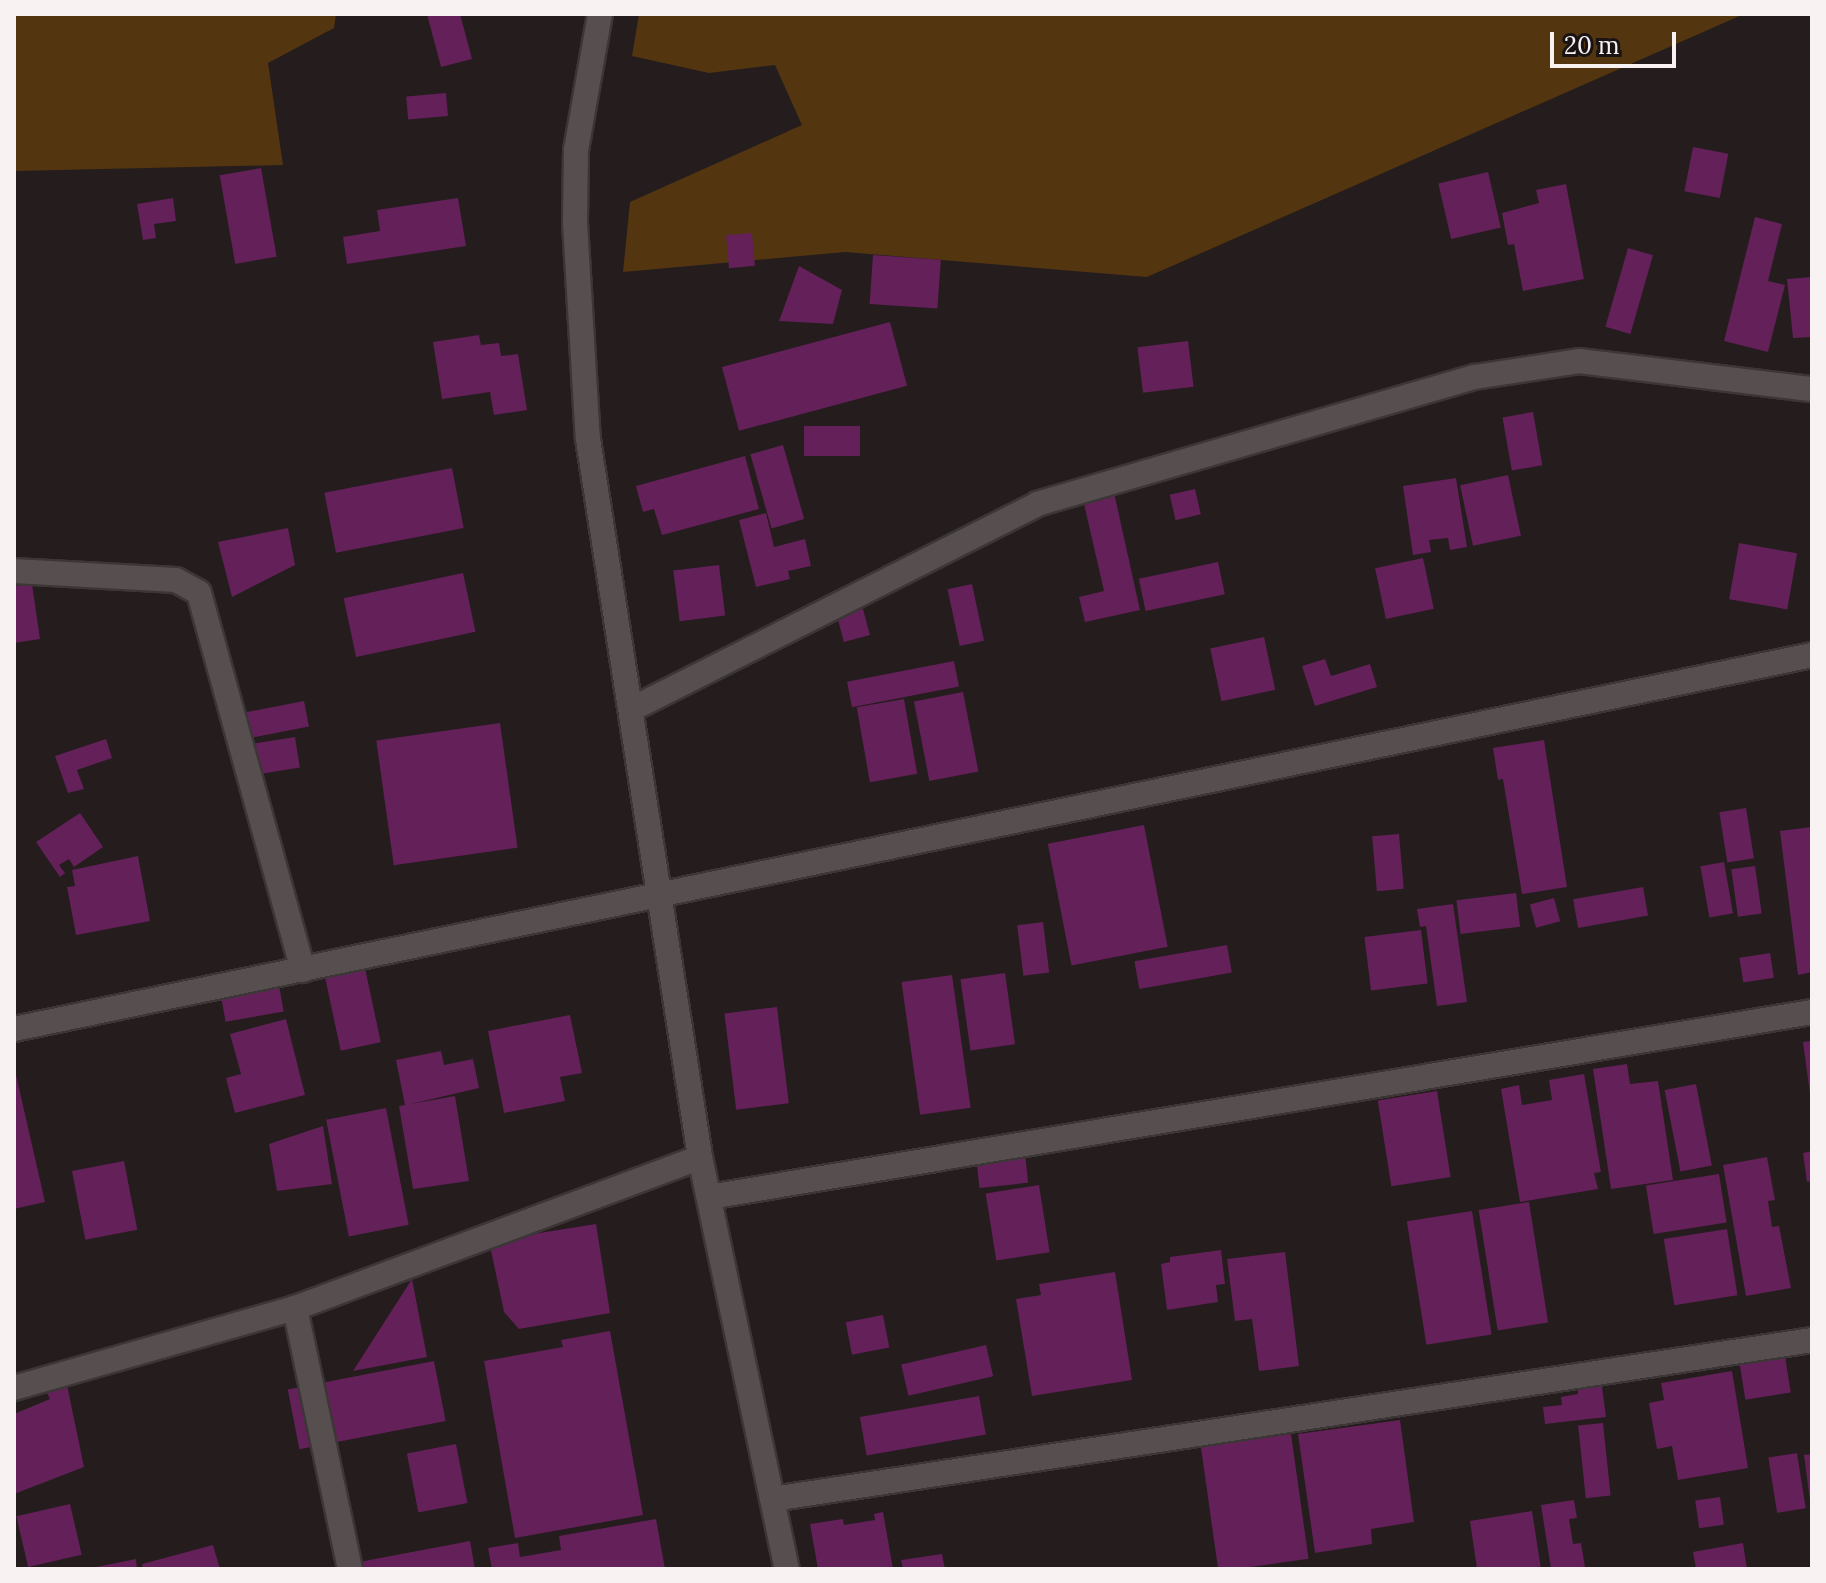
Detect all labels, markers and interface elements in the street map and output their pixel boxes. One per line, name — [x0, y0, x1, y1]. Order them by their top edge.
scale bar — [1554, 16, 1680, 66]
text: 20 m — [1564, 30, 1620, 61]

